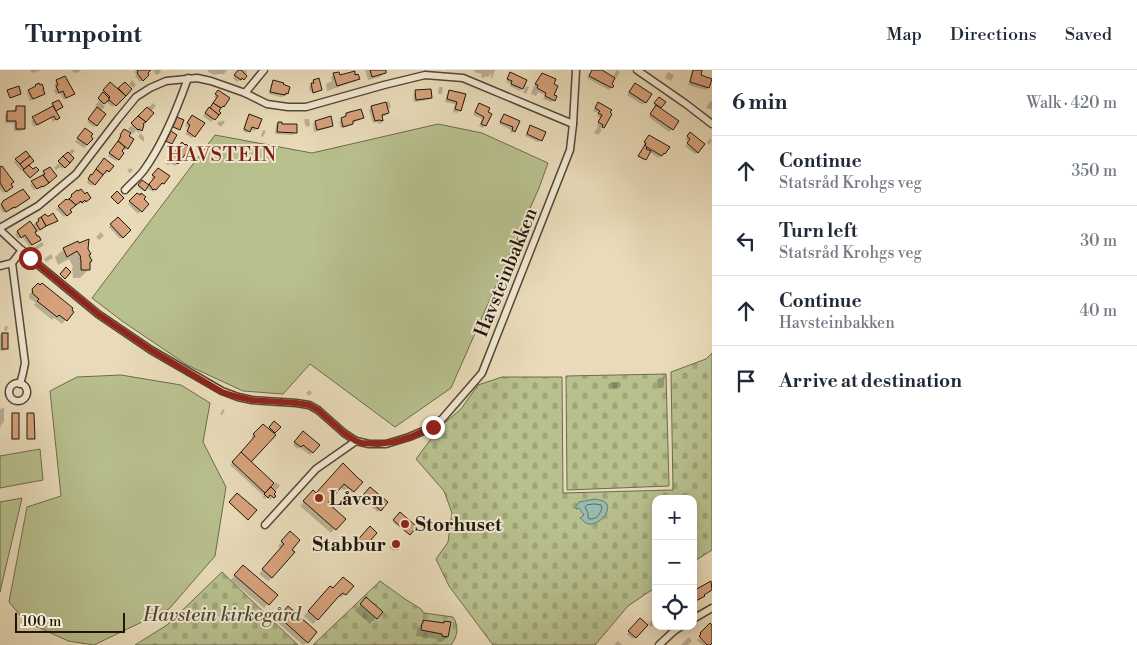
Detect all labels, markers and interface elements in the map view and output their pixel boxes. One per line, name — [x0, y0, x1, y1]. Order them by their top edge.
text: Turnpoint — [25, 20, 142, 50]
text: Map — [886, 23, 922, 46]
text: Directions — [950, 23, 1037, 46]
text: Saved — [1065, 23, 1112, 46]
text: 6 min — [732, 90, 787, 116]
text: Walk · 420 m — [1027, 93, 1117, 113]
district label: HAVSTEIN — [167, 143, 277, 168]
text: Continue — [779, 149, 862, 173]
icon: ahead — [732, 157, 760, 185]
text: 350 m — [1071, 161, 1117, 181]
text: Statsråd Krohgs veg — [779, 173, 922, 193]
street label: Havsteinbakken — [469, 204, 543, 341]
text: Turn left — [779, 219, 858, 243]
icon: left — [732, 227, 760, 255]
text: 30 m — [1080, 231, 1117, 251]
text: Statsråd Krohgs veg — [779, 243, 922, 263]
route start — [19, 247, 42, 270]
text: Continue — [779, 289, 862, 313]
icon: ahead — [732, 297, 760, 325]
text: 40 m — [1080, 301, 1117, 321]
text: Havsteinbakken — [779, 313, 895, 333]
icon: arrive — [732, 367, 760, 395]
text: Arrive at destination — [779, 369, 962, 393]
route end — [422, 416, 445, 439]
place label: Låven — [329, 487, 384, 511]
marker: Låven — [313, 492, 325, 504]
map controls — [652, 495, 697, 630]
button: + — [652, 495, 697, 540]
place label: Storhuset — [415, 513, 502, 537]
marker: Storhuset — [399, 518, 411, 530]
place label: Stabbur — [312, 533, 386, 557]
marker: Stabbur — [390, 538, 402, 550]
button: − — [652, 540, 697, 585]
button: locate — [652, 585, 697, 630]
park label: Havstein kirkegård — [142, 603, 302, 627]
scale bar — [15, 610, 125, 633]
text: 100 m — [22, 613, 61, 631]

